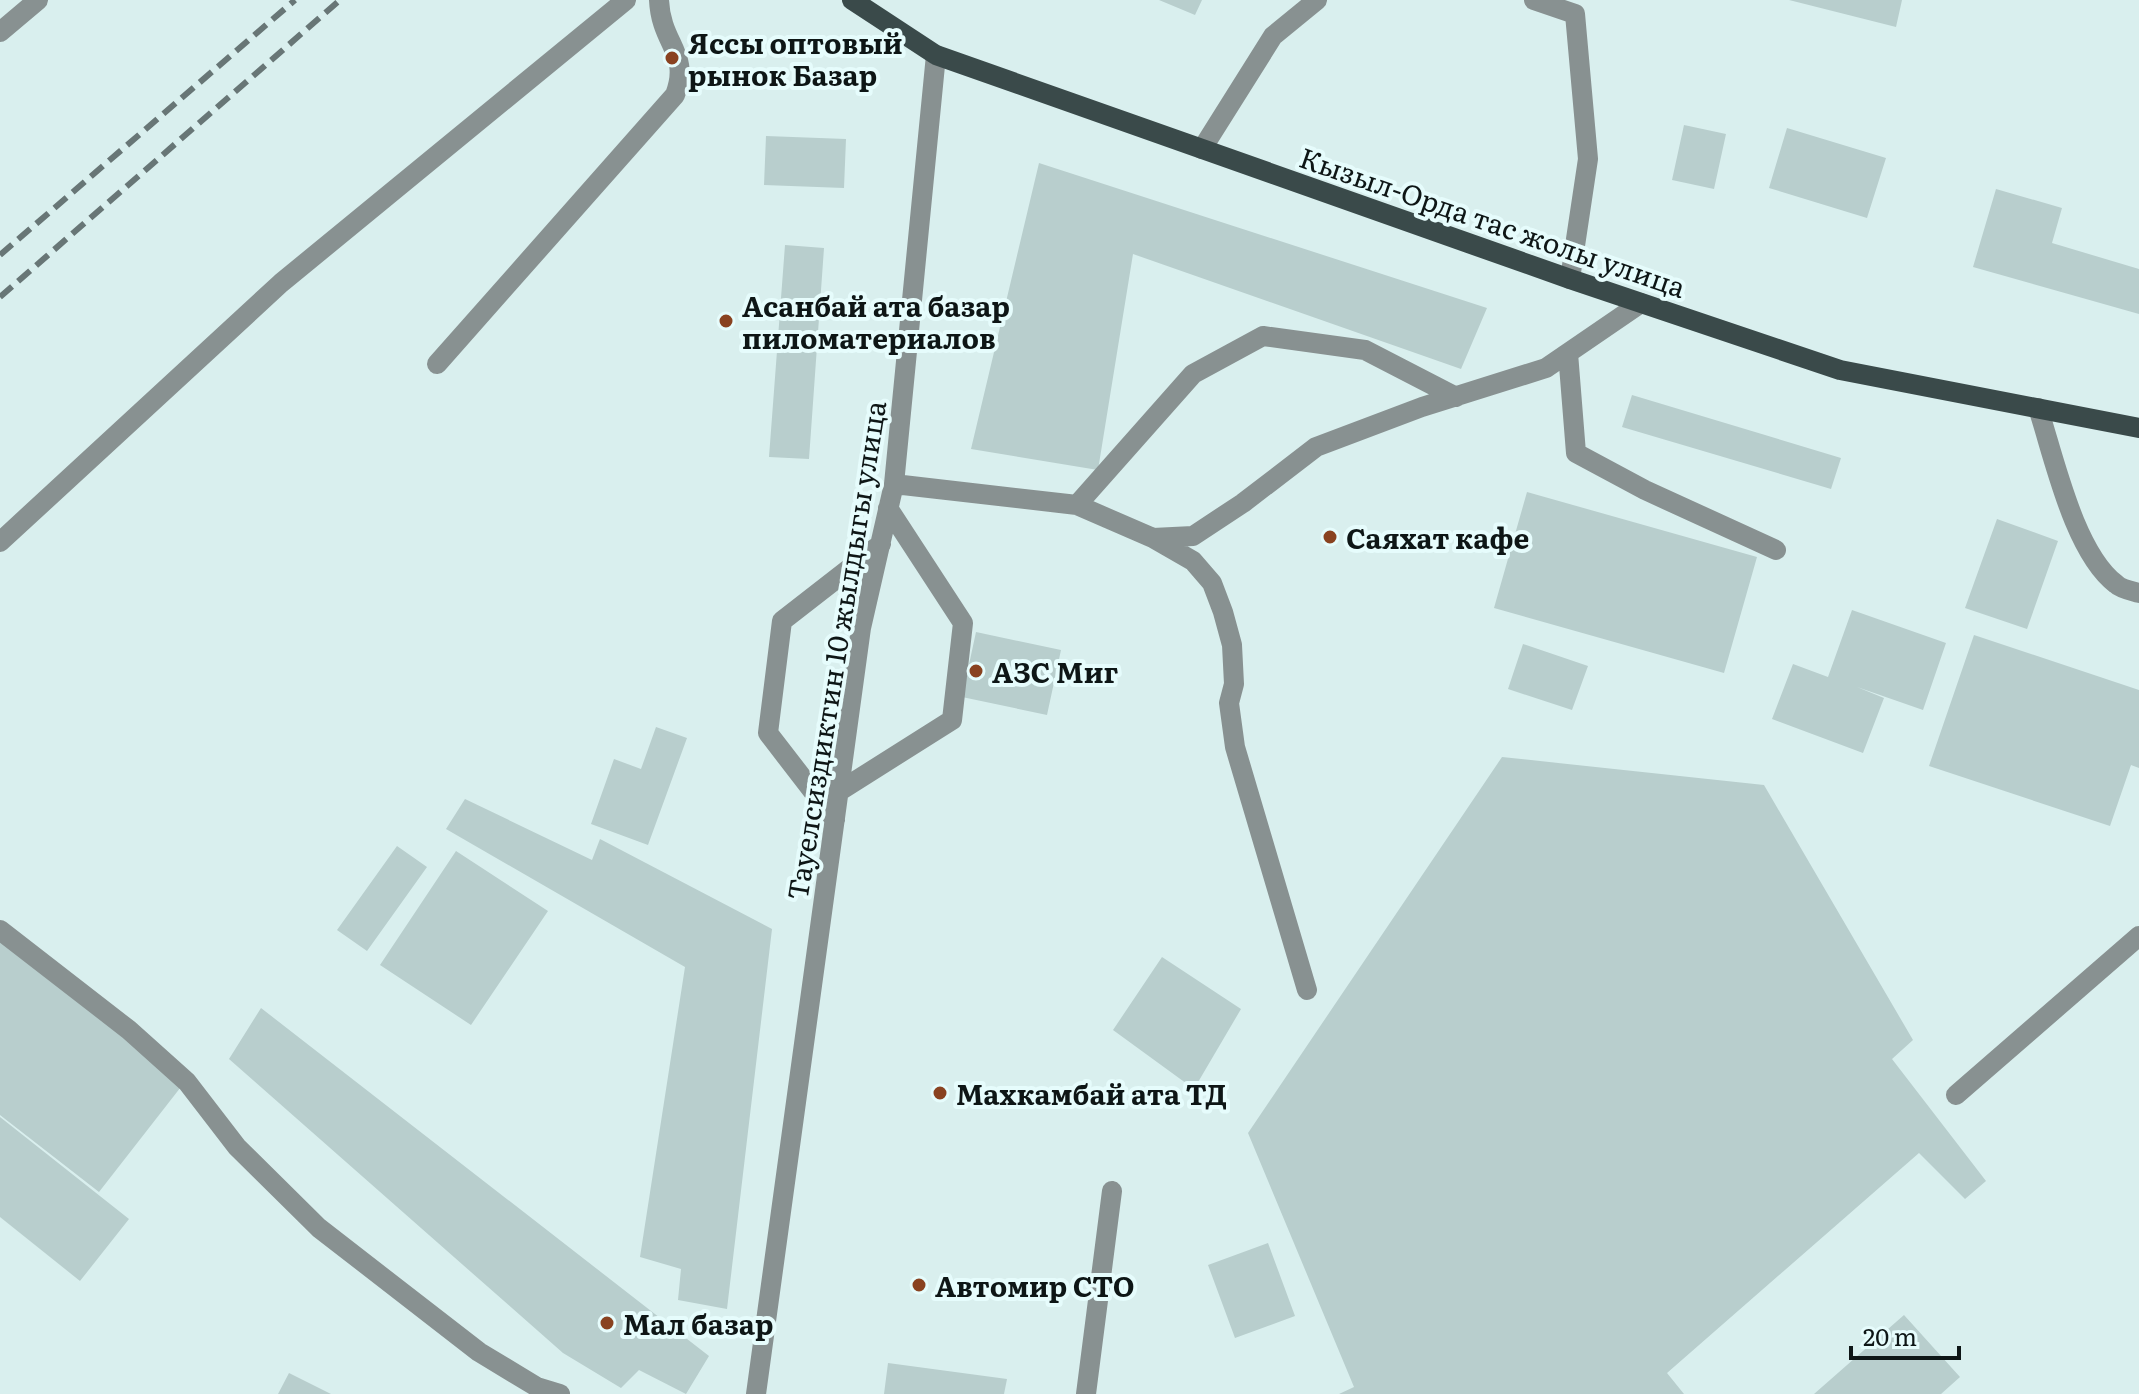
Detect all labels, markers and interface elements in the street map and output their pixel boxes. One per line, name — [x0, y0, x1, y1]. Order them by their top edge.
place label: Яссы оптовый рынок Базар — [688, 21, 903, 95]
marker: Яссы оптовый рынок Базар — [663, 49, 681, 67]
street label: Кызыл-Орда тас жолы улица — [1294, 135, 1692, 307]
place label: Асанбай ата базар пиломатериалов — [742, 284, 1010, 358]
marker: Асанбай ата базар пиломатериалов — [717, 312, 735, 330]
street label: Тауелсиздиктин 10 жылдыгы улица — [775, 397, 895, 903]
place label: Саяхат кафе — [1346, 516, 1529, 558]
marker: Саяхат кафе — [1321, 528, 1339, 546]
place label: АЗС Миг — [992, 650, 1119, 692]
marker: АЗС Миг — [967, 662, 985, 680]
place label: Махкамбай ата ТД — [956, 1072, 1227, 1114]
marker: Махкамбай ата ТД — [931, 1084, 949, 1102]
place label: Автомир СТО — [935, 1264, 1135, 1306]
marker: Автомир СТО — [910, 1276, 928, 1294]
place label: Мал базар — [623, 1302, 774, 1344]
scale bar — [1851, 1310, 1959, 1360]
marker: Мал базар — [598, 1314, 616, 1332]
text: 20 m — [1863, 1318, 1917, 1353]

